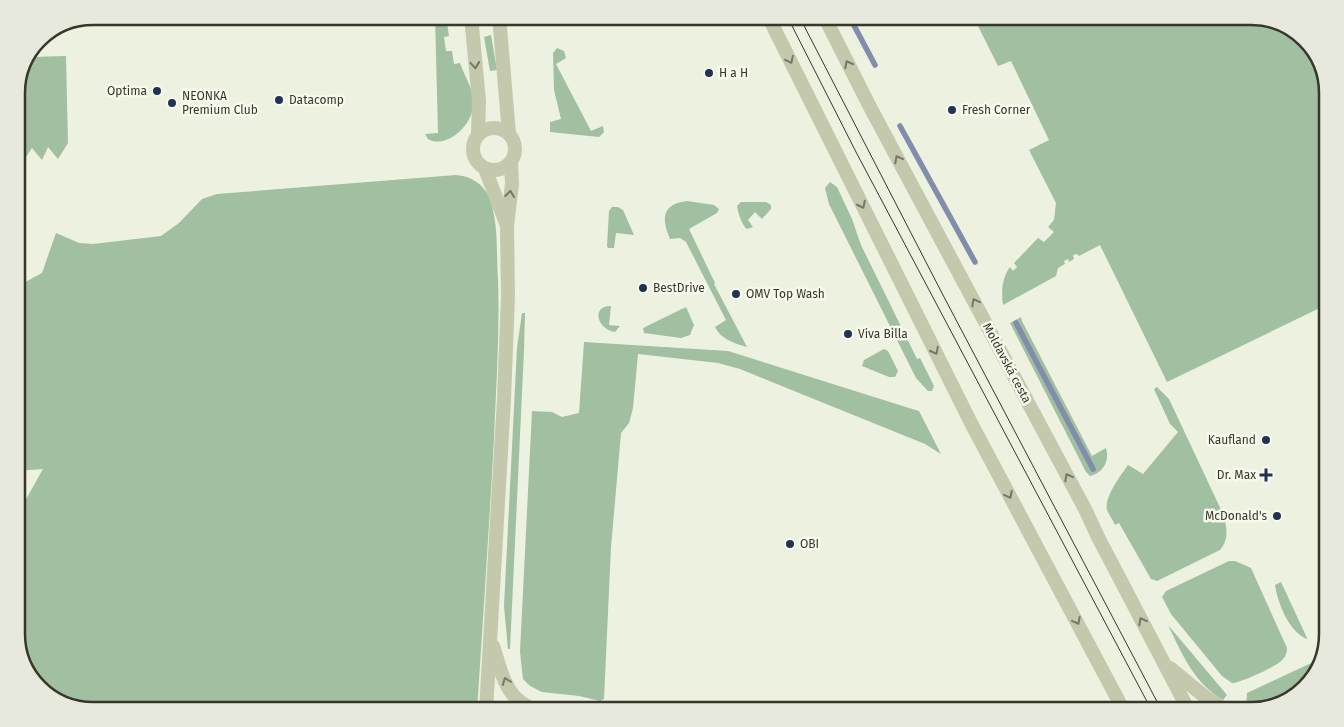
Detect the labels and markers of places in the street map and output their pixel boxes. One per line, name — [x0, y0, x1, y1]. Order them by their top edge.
place label: H a H — [719, 66, 748, 80]
marker: H a H — [703, 67, 715, 79]
place label: Optima — [107, 84, 147, 98]
marker: Optima — [151, 85, 163, 97]
place label: NEONKA Premium Club — [182, 89, 258, 117]
place label: Datacomp — [289, 93, 344, 107]
marker: Datacomp — [273, 94, 285, 106]
marker: NEONKA Premium Club — [166, 97, 178, 109]
place label: Fresh Corner — [962, 103, 1031, 117]
marker: Fresh Corner — [946, 104, 958, 116]
place label: BestDrive — [653, 281, 705, 295]
marker: BestDrive — [637, 282, 649, 294]
place label: OMV Top Wash — [746, 287, 825, 301]
marker: OMV Top Wash — [730, 288, 742, 300]
place label: Viva Billa — [858, 327, 908, 341]
marker: Viva Billa — [842, 328, 854, 340]
place label: Kaufland — [1208, 433, 1256, 447]
marker: Kaufland — [1260, 434, 1272, 446]
place label: Dr. Max — [1217, 468, 1256, 482]
marker: Dr. Max — [1260, 469, 1272, 481]
place label: McDonald's — [1205, 509, 1267, 523]
marker: McDonald's — [1271, 510, 1283, 522]
place label: OBI — [800, 537, 819, 551]
marker: OBI — [784, 538, 796, 550]

